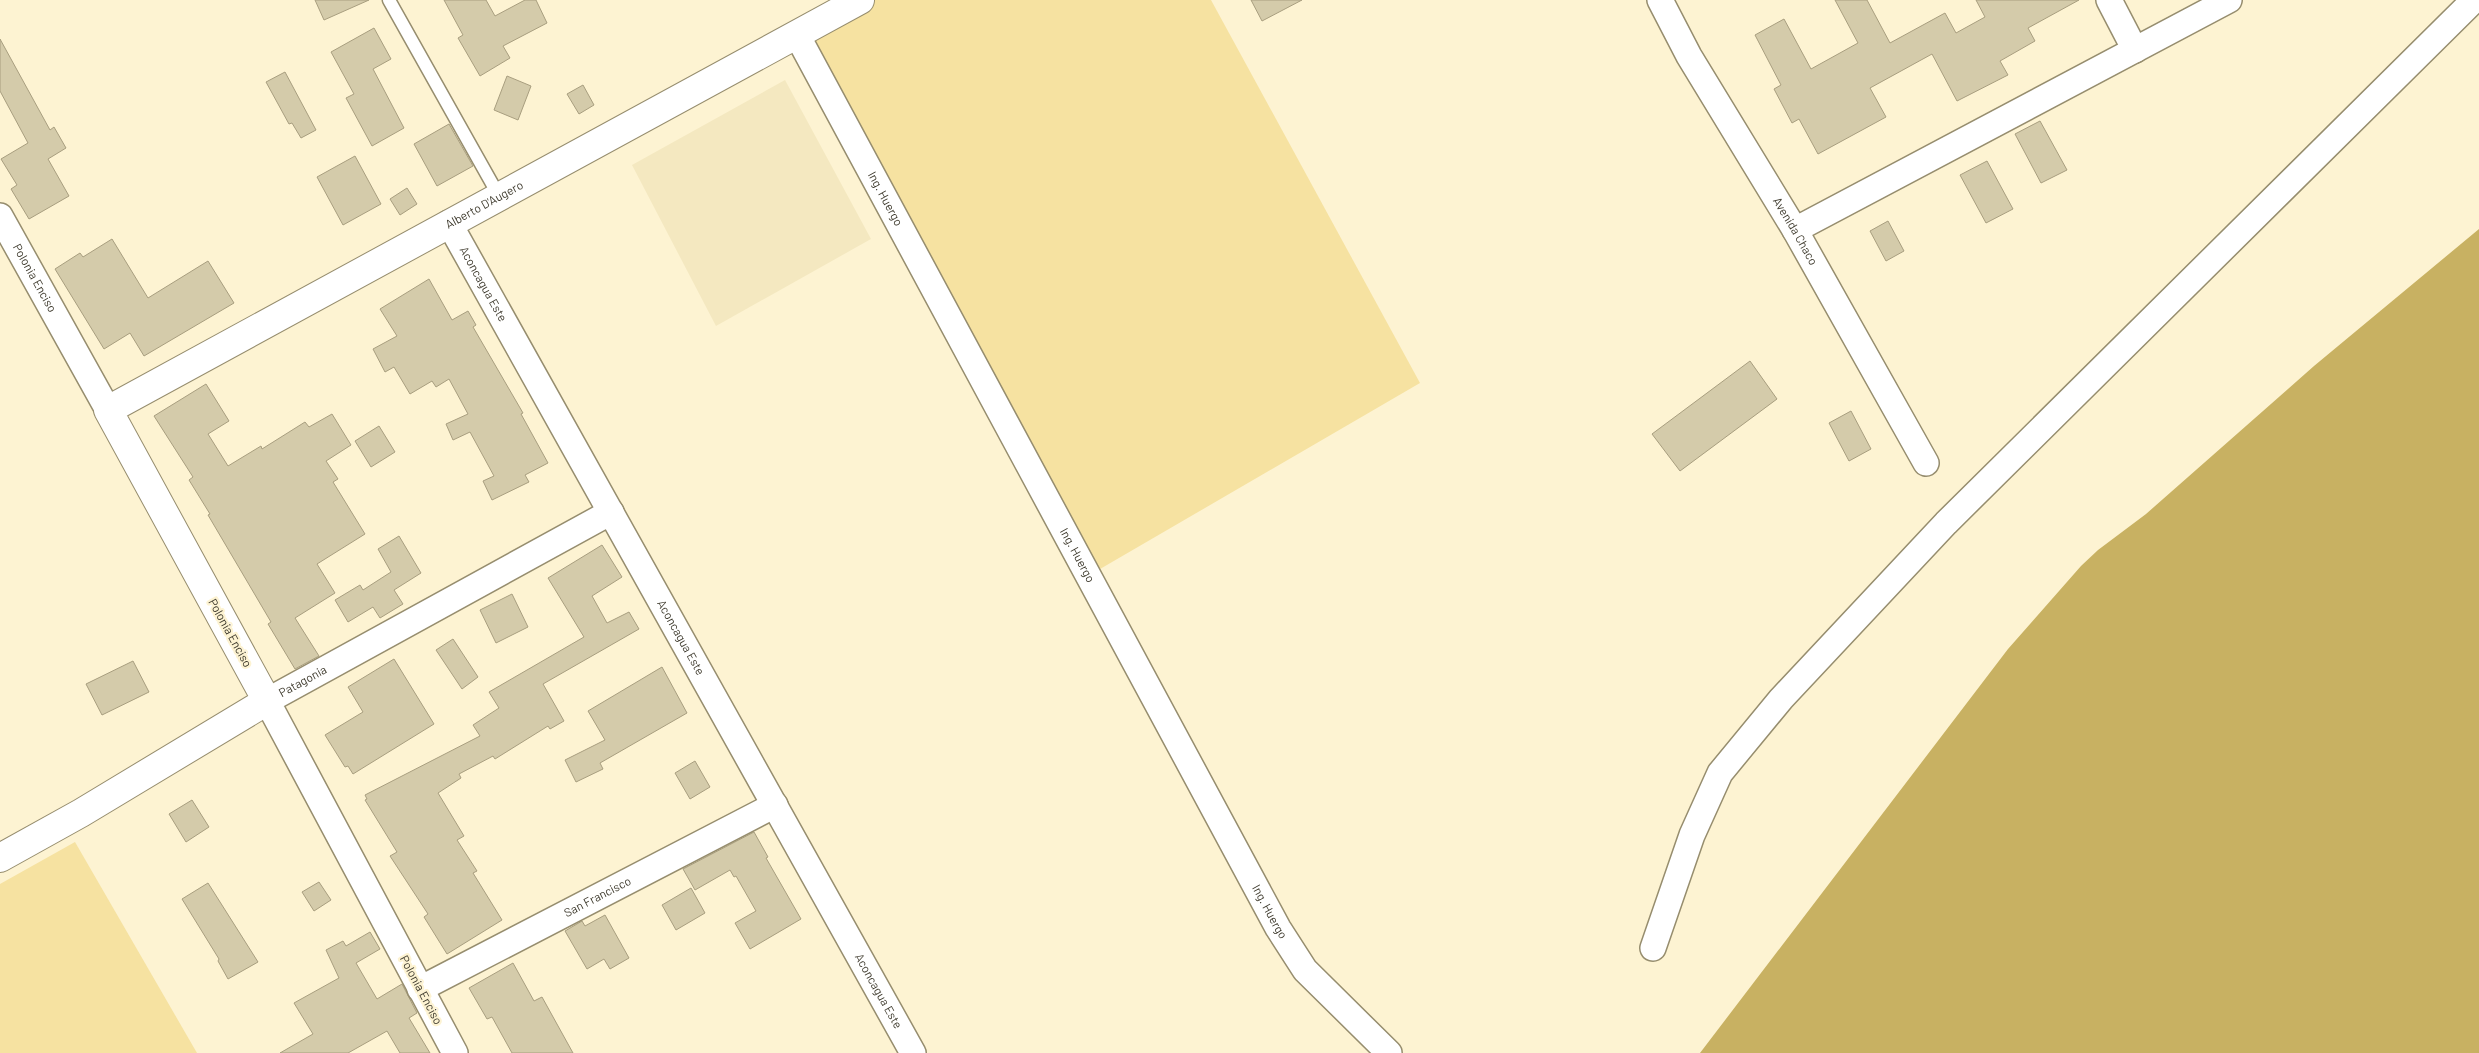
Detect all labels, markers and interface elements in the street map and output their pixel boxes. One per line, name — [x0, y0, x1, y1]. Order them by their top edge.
street label: Ing. Huergo — [866, 169, 906, 228]
street label: Alberto D'Augero — [443, 177, 525, 231]
street label: Avenida Chaco — [1771, 194, 1821, 267]
street label: Polonia Enciso — [11, 241, 60, 314]
street label: Aconcagua Este — [457, 244, 511, 324]
street label: Ing. Huergo — [1058, 525, 1098, 584]
street label: Polonia Enciso — [206, 596, 255, 669]
street label: Aconcagua Este — [655, 597, 708, 677]
street label: Patagonia — [276, 662, 329, 699]
street label: San Francisco — [561, 873, 633, 919]
street label: Ing. Huergo — [1250, 882, 1291, 941]
street label: Aconcagua Este — [853, 951, 906, 1031]
street label: Polonia Enciso — [398, 953, 446, 1026]

